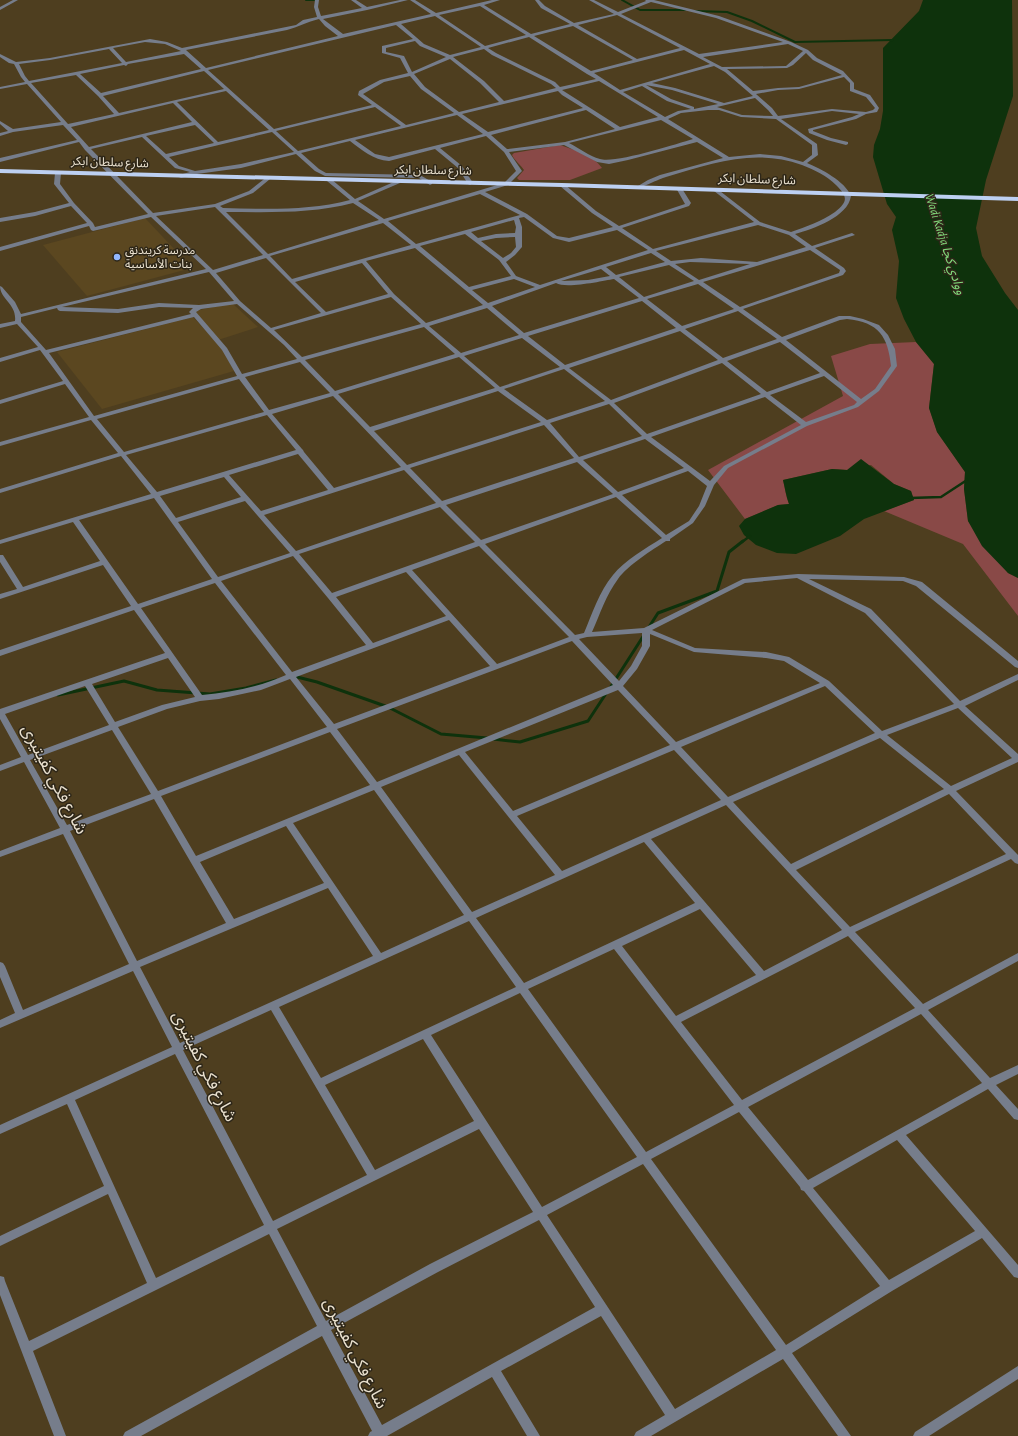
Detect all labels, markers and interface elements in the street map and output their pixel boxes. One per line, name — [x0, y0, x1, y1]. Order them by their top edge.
street label: شارع سلطان ابكر — [70, 155, 149, 172]
street label: شارع سلطان ابكر — [393, 163, 472, 180]
street label: شارع سلطان ابكر — [717, 172, 796, 189]
water label: Wadi Kadja ووادي كجا — [919, 192, 967, 298]
place label: مدرسة كريندنق بنات الأساسية — [125, 244, 195, 271]
marker: مدرسة كريندنق بنات الأساسية — [112, 252, 122, 262]
street label: شارع فكي كفيتيرى — [15, 722, 91, 839]
street label: شارع فكي كفيتيرى — [166, 1008, 240, 1126]
street label: شارع فكي كفيتيرى — [317, 1295, 391, 1413]

